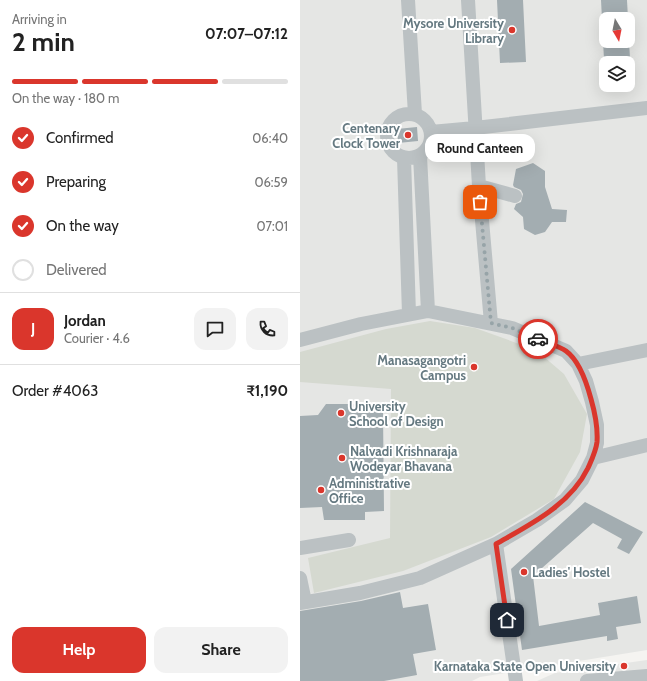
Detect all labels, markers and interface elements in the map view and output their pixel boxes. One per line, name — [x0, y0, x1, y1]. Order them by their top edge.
text: Arriving in — [12, 11, 67, 27]
north arrow — [599, 12, 635, 48]
map controls — [599, 12, 635, 92]
place label: Mysore University Library — [403, 15, 504, 46]
text: 07:07–07:12 — [205, 25, 288, 43]
marker: Mysore University Library — [507, 25, 517, 35]
text: 2 min — [12, 26, 75, 58]
button: layers — [599, 56, 635, 92]
text: On the way · 180 m — [12, 90, 120, 106]
place label: Centenary Clock Tower — [332, 120, 401, 151]
icon: check — [12, 127, 34, 149]
text: Confirmed — [46, 129, 114, 147]
text: 06:40 — [252, 130, 288, 146]
marker: Centenary Clock Tower — [403, 130, 413, 140]
callout: Round Canteen — [425, 134, 535, 162]
text: Round Canteen — [437, 140, 523, 156]
icon: check — [12, 171, 34, 193]
text: Preparing — [46, 173, 106, 191]
text: 06:59 — [254, 174, 288, 190]
pin — [463, 185, 497, 219]
icon: bag — [469, 191, 491, 213]
icon: check — [12, 215, 34, 237]
text: On the way — [46, 217, 119, 235]
text: 07:01 — [257, 218, 288, 234]
text: Delivered — [46, 261, 107, 279]
button: chat — [194, 308, 236, 350]
button: phone — [246, 308, 288, 350]
text: Jordan — [64, 312, 106, 330]
courier — [518, 319, 558, 359]
text: J — [31, 320, 35, 338]
icon: car — [527, 328, 549, 350]
text: Courier · 4.6 — [64, 330, 130, 346]
place label: Manasagangotri Campus — [377, 352, 466, 383]
marker: Manasagangotri Campus — [469, 362, 479, 372]
text: Order #4063 — [12, 382, 98, 400]
text: ₹1,190 — [247, 382, 288, 400]
place label: University School of Design — [349, 398, 444, 429]
marker: University School of Design — [336, 408, 346, 418]
place label: Nalvadi Krishnaraja Wodeyar Bhavana — [350, 443, 458, 474]
marker: Nalvadi Krishnaraja Wodeyar Bhavana — [337, 453, 347, 463]
place label: Administrative Office — [329, 475, 411, 506]
marker: Administrative Office — [316, 485, 326, 495]
place label: Ladies' Hostel — [532, 564, 610, 580]
marker: Ladies' Hostel — [519, 567, 529, 577]
pin — [490, 603, 524, 637]
icon: home — [496, 609, 518, 631]
button: Help — [12, 627, 146, 673]
button: Share — [154, 627, 288, 673]
place label: Karnataka State Open University — [434, 658, 616, 674]
marker: Karnataka State Open University — [619, 661, 629, 671]

